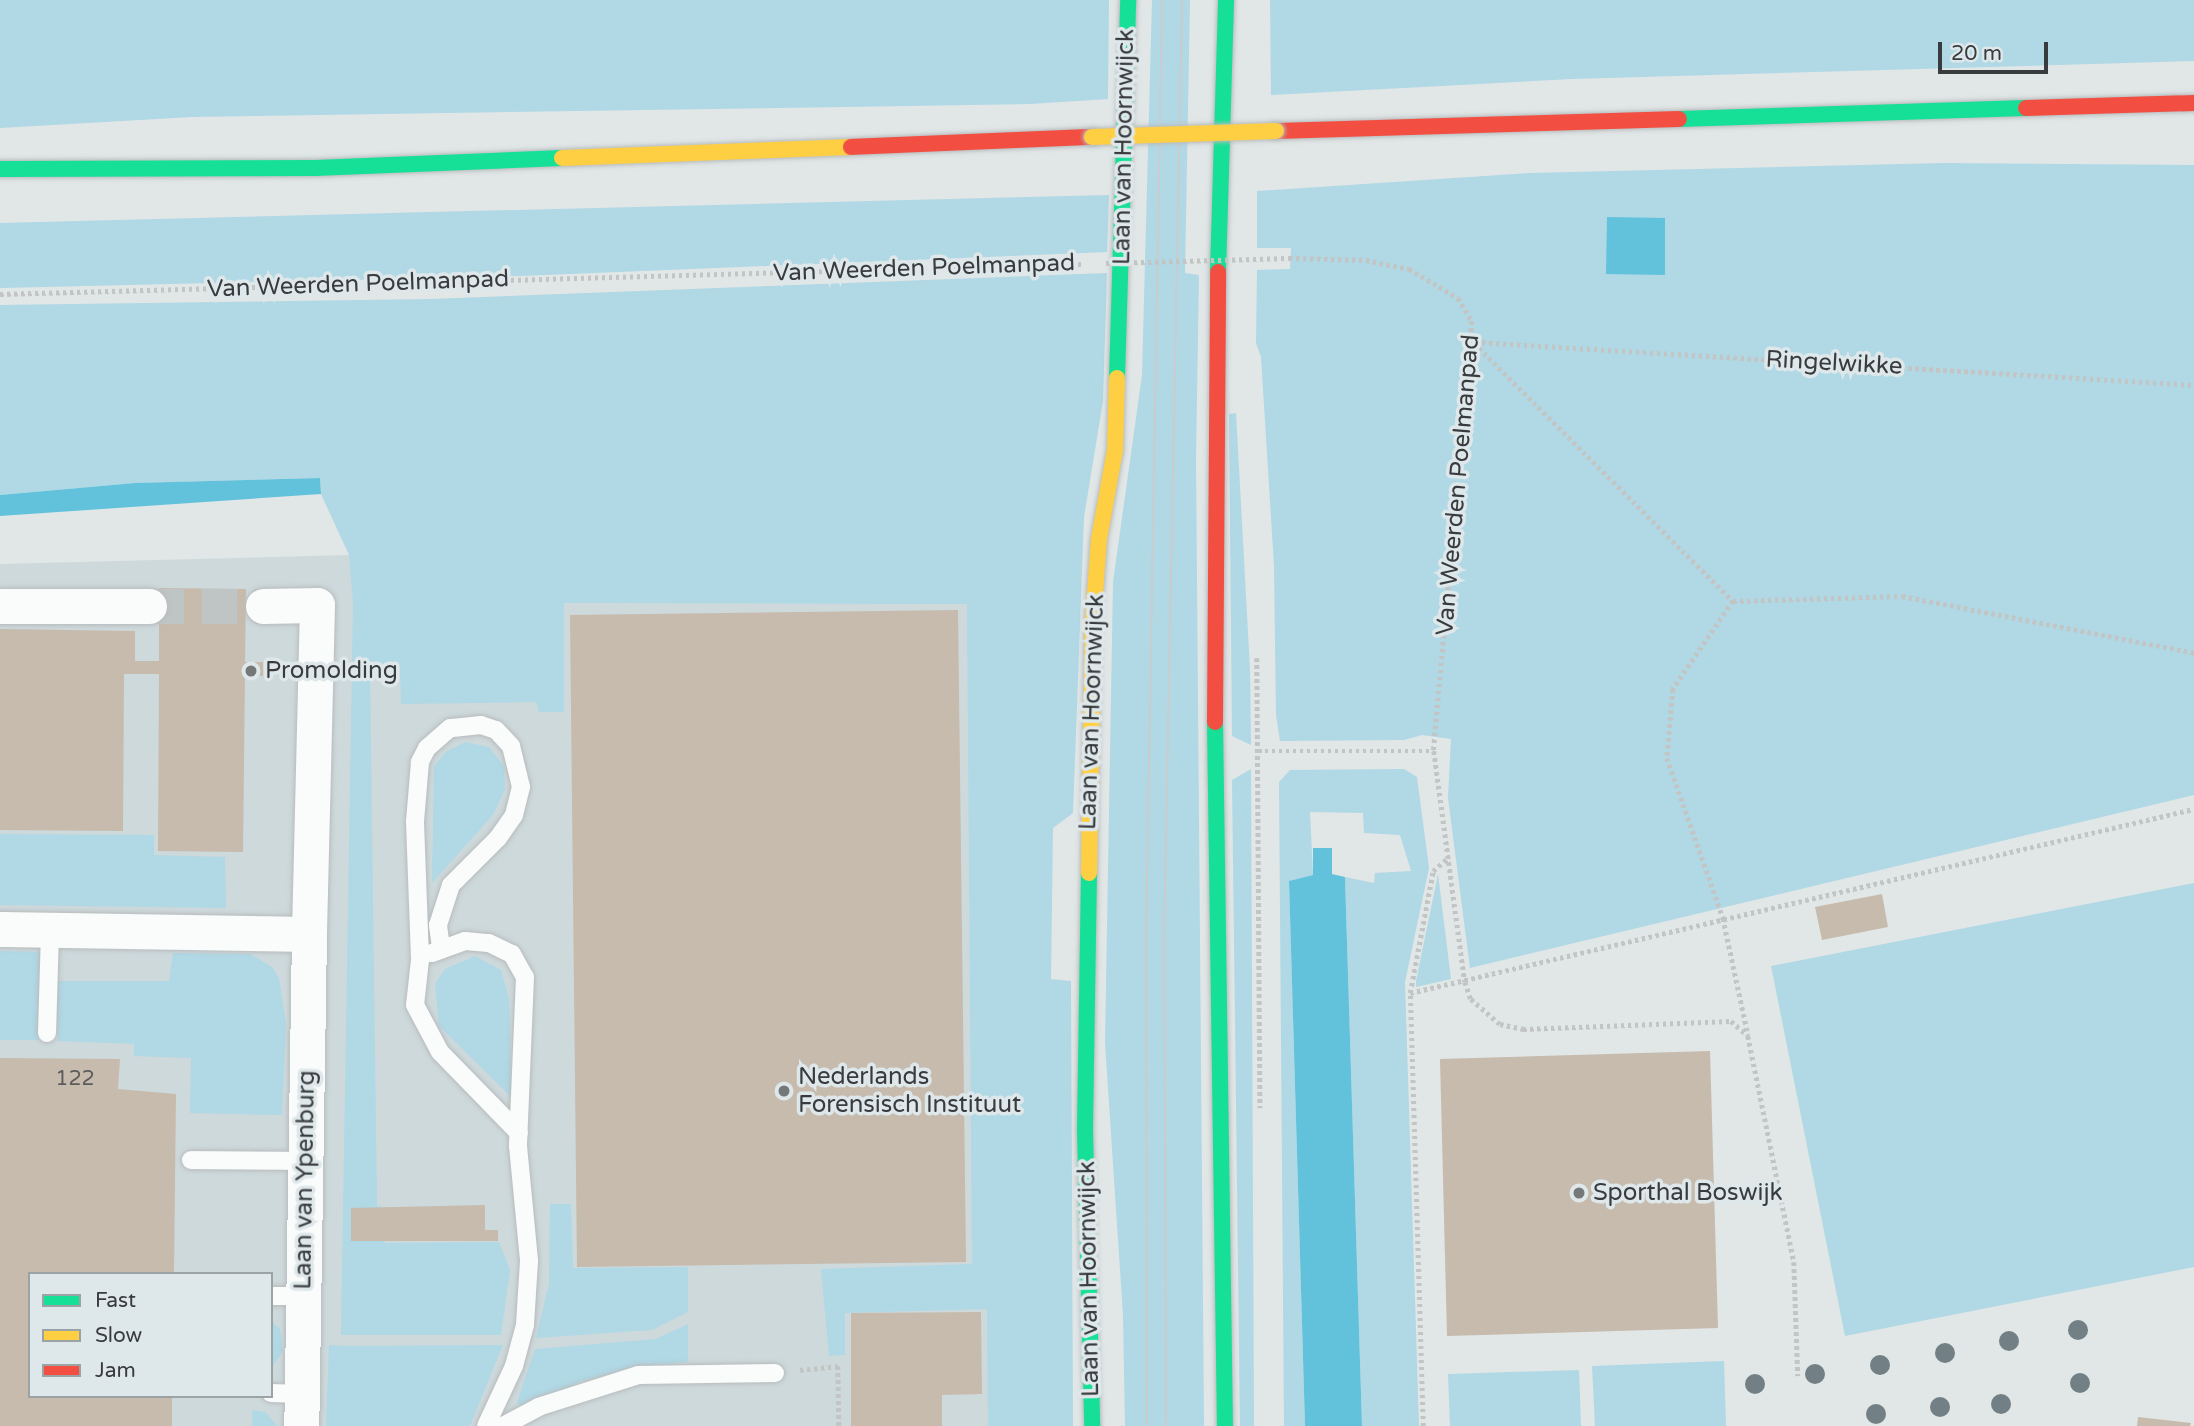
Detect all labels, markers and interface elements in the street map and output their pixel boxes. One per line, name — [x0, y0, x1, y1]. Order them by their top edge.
scale bar — [1942, 28, 2052, 72]
street label: Laan van Hoornwijck — [1108, 29, 1140, 265]
text: 20 m — [1951, 41, 2002, 66]
street label: Van Weerden Poelmanpad — [772, 248, 1076, 288]
street label: Van Weerden Poelmanpad — [206, 264, 510, 304]
street label: Van Weerden Poelmanpad — [1430, 333, 1486, 637]
street label: Ringelwikke — [1765, 345, 1903, 381]
street label: Laan van Hoornwijck — [1073, 594, 1111, 830]
place label: Promolding — [265, 657, 398, 685]
marker: Promolding — [243, 663, 259, 679]
place label: Nederlands Forensisch Instituut — [798, 1063, 1021, 1119]
house number: 122 — [55, 1066, 95, 1092]
street label: Laan van Ypenburg — [289, 1070, 321, 1290]
marker: Nederlands Forensisch Instituut — [776, 1083, 792, 1099]
street label: Laan van Hoornwijck — [1073, 1161, 1105, 1397]
place label: Sporthal Boswijk — [1593, 1179, 1783, 1207]
marker: Sporthal Boswijk — [1571, 1185, 1587, 1201]
legend — [28, 1272, 273, 1398]
text: Fast — [95, 1288, 136, 1313]
text: Slow — [95, 1323, 142, 1348]
text: Jam — [95, 1358, 136, 1383]

